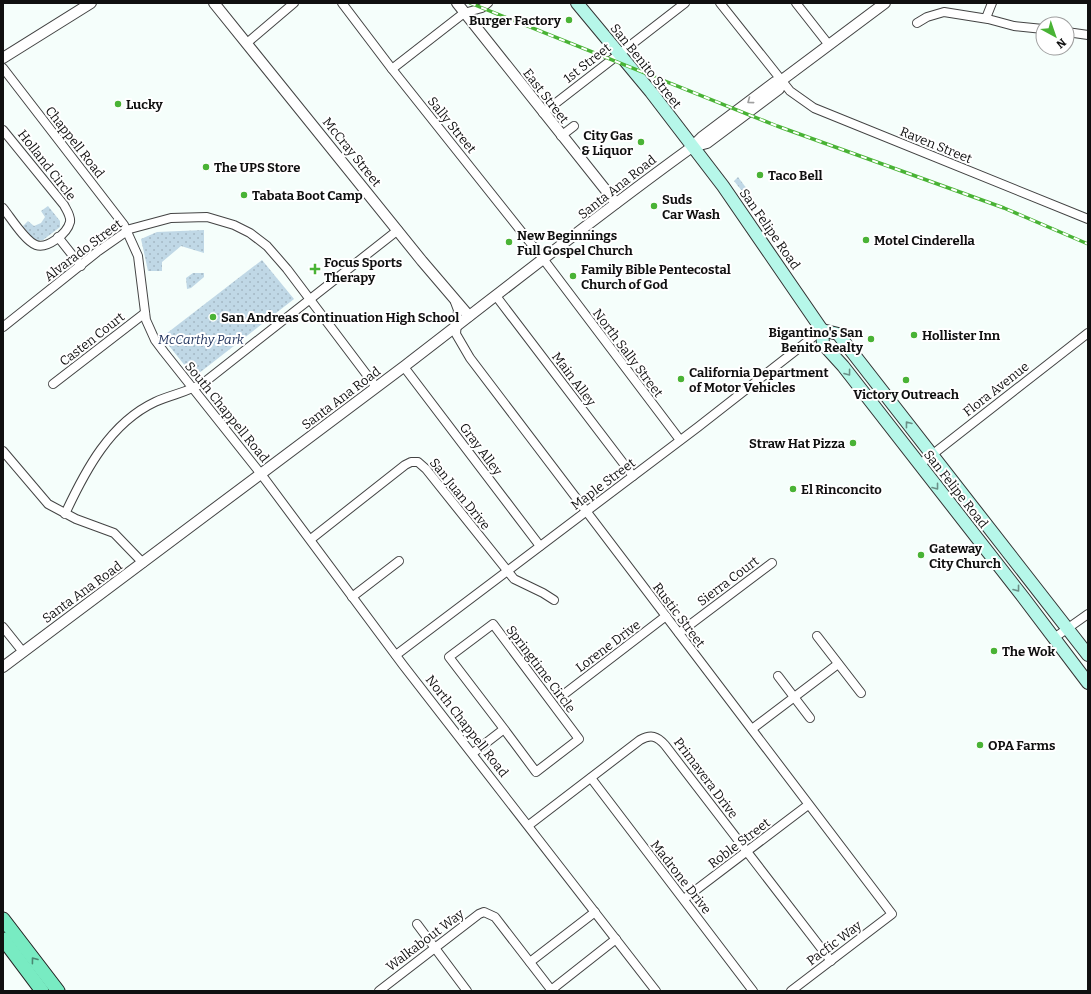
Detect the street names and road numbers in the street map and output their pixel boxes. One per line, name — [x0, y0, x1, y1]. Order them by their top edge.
street label: San Benito Street — [607, 21, 685, 111]
street label: 1st Street — [561, 40, 614, 86]
street label: East Street — [520, 66, 572, 127]
street label: Sally Street — [425, 94, 479, 156]
street label: Chappell Road — [42, 103, 108, 181]
street label: McCray Street — [320, 115, 385, 190]
street label: Raven Street — [898, 124, 974, 166]
street label: Holland Circle — [15, 127, 79, 203]
street label: Santa Ana Road — [575, 152, 659, 222]
street label: San Felipe Road — [737, 186, 804, 272]
street label: Alvarado Street — [41, 216, 125, 284]
street label: North Sally Street — [590, 306, 666, 400]
street label: Casten Court — [57, 309, 128, 369]
street label: Main Alley — [549, 349, 599, 409]
street label: South Chappell Road — [182, 359, 272, 465]
street label: Flora Avenue — [960, 359, 1032, 419]
street label: Santa Ana Road — [299, 363, 384, 432]
street label: Gray Alley — [457, 420, 506, 478]
street label: San Felipe Road — [921, 447, 991, 531]
street label: San Juan Drive — [427, 455, 493, 533]
street label: Maple Street — [568, 455, 638, 513]
street label: Sierra Court — [694, 553, 762, 609]
street label: Santa Ana Road — [39, 558, 125, 626]
street label: Rustic Street — [650, 580, 708, 651]
street label: Lorene Drive — [573, 617, 643, 675]
street label: Springtime Circle — [503, 622, 579, 716]
street label: North Chappell Road — [423, 672, 512, 780]
street label: Primavera Drive — [671, 735, 741, 821]
street label: Roble Street — [705, 815, 773, 871]
street label: Madrone Drive — [648, 837, 714, 917]
street label: Walkabout Way — [383, 906, 467, 974]
street label: Pacfic Way — [804, 917, 864, 968]

